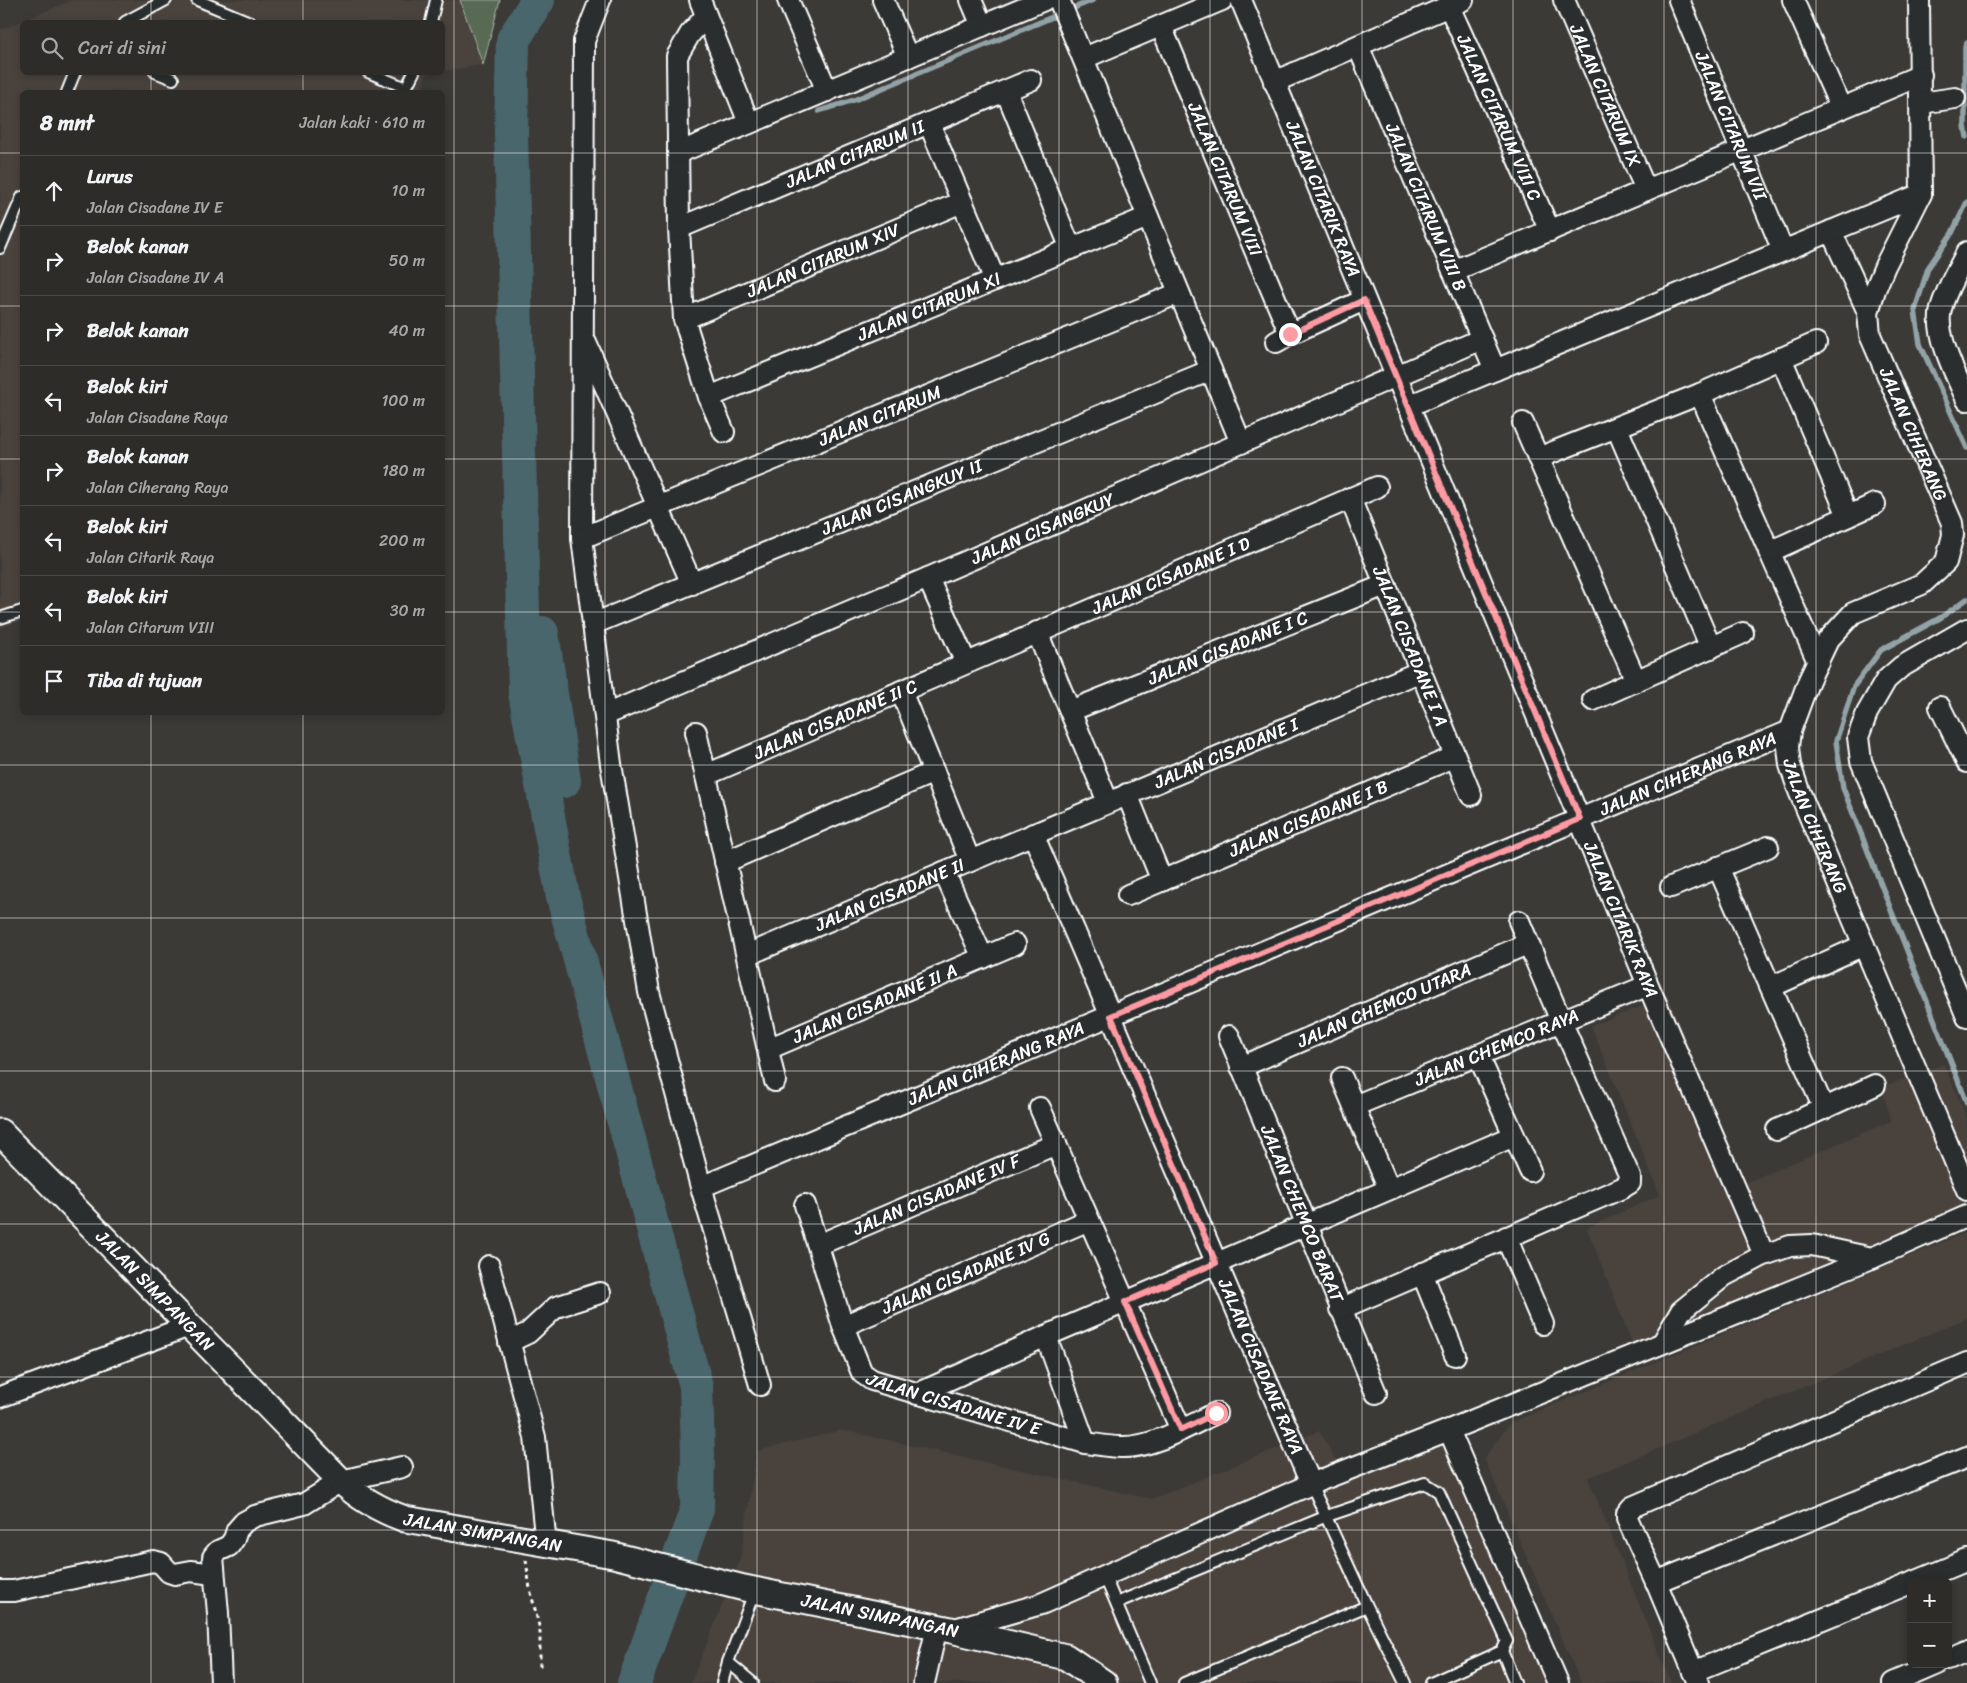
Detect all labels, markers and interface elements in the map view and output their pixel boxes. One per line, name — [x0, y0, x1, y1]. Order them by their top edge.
street label: JALAN CITARUM IX — [1560, 18, 1650, 172]
search box — [20, 20, 445, 75]
street label: JALAN CITARUM VIII C — [1447, 28, 1550, 206]
text: Cari di sini — [78, 31, 166, 64]
icon: search — [38, 34, 66, 62]
street label: JALAN CITARUM VII — [1685, 45, 1777, 207]
street label: JALAN CITARUM VIII — [1178, 96, 1272, 262]
text: 8 mnt — [40, 104, 94, 142]
text: Jalan kaki · 610 m — [300, 108, 425, 137]
street label: JALAN CITARUM II — [780, 110, 931, 198]
street label: JALAN CITARIK RAYA — [1276, 115, 1370, 282]
street label: JALAN CITARUM VIII B — [1376, 117, 1476, 297]
text: Lurus — [87, 160, 133, 193]
text: 10 m — [392, 176, 425, 205]
icon: ahead — [40, 177, 68, 205]
text: Jalan Cisadane IV E — [87, 193, 223, 222]
street label: JALAN CITARUM XIV — [741, 213, 906, 307]
text: Belok kanan — [87, 230, 189, 263]
text: 50 m — [389, 246, 425, 275]
icon: right — [40, 247, 68, 275]
text: Jalan Cisadane IV A — [87, 263, 224, 292]
street label: JALAN CITARUM XI — [851, 263, 1006, 351]
text: Belok kanan — [87, 314, 189, 347]
text: 40 m — [388, 316, 425, 345]
icon: right — [40, 317, 68, 345]
route end — [1279, 323, 1302, 346]
street label: JALAN CIHERANG — [1870, 361, 1957, 506]
text: Belok kiri — [87, 370, 167, 403]
street label: JALAN CITARUM — [812, 376, 947, 456]
text: 100 m — [381, 386, 425, 415]
icon: left — [40, 387, 68, 415]
text: Jalan Cisadane Raya — [87, 403, 228, 432]
text: Belok kanan — [87, 440, 189, 473]
street label: JALAN CISANGKUY II — [816, 449, 989, 545]
text: 180 m — [382, 456, 425, 485]
icon: right — [40, 457, 68, 485]
text: Jalan Ciherang Raya — [87, 473, 228, 502]
street label: JALAN CISANGKUY — [965, 483, 1121, 574]
text: Belok kiri — [87, 510, 167, 543]
text: 200 m — [379, 526, 425, 555]
icon: left — [40, 527, 68, 555]
street label: JALAN CISADANE I D — [1086, 527, 1256, 624]
text: Jalan Citarik Raya — [87, 543, 214, 572]
street label: JALAN CISADANE I A — [1363, 560, 1457, 731]
text: Belok kiri — [87, 580, 167, 613]
text: 30 m — [390, 596, 425, 625]
icon: left — [40, 597, 68, 625]
street label: JALAN CISADANE I C — [1142, 601, 1313, 695]
text: Jalan Citarum VIII — [87, 613, 214, 642]
text: Tiba di tujuan — [87, 664, 202, 697]
icon: arrive — [40, 667, 68, 695]
street label: JALAN CISADANE II C — [748, 670, 923, 769]
street label: JALAN CISADANE I — [1148, 708, 1305, 798]
street label: JALAN CIHERANG RAYA — [1594, 722, 1781, 825]
street label: JALAN CIHERANG — [1773, 757, 1857, 899]
street label: JALAN CISADANE I B — [1223, 771, 1393, 867]
street label: JALAN CITARIK RAYA — [1574, 835, 1668, 1003]
street label: JALAN CISADANE II — [809, 849, 970, 941]
street label: JALAN CISADANE II A — [786, 954, 962, 1053]
street label: JALAN CHEMCO UTARA — [1291, 954, 1477, 1057]
street label: JALAN CHEMCO RAYA — [1408, 999, 1584, 1096]
street label: JALAN CIHERANG RAYA — [902, 1012, 1090, 1115]
street label: JALAN CHEMCO BARAT — [1251, 1119, 1353, 1308]
street label: JALAN CISADANE IV F — [847, 1144, 1027, 1245]
street label: JALAN SIMPANGAN — [87, 1222, 223, 1359]
street label: JALAN CISADANE IV G — [876, 1222, 1055, 1324]
street label: JALAN CISADANE RAYA — [1209, 1272, 1312, 1459]
street label: JALAN CISADANE IV E — [858, 1364, 1045, 1445]
route start — [1205, 1402, 1228, 1425]
street label: JALAN SIMPANGAN — [400, 1503, 565, 1562]
map controls — [1907, 1578, 1952, 1668]
button: + — [1907, 1578, 1952, 1623]
street label: JALAN SIMPANGAN — [798, 1584, 963, 1647]
button: − — [1907, 1623, 1952, 1668]

